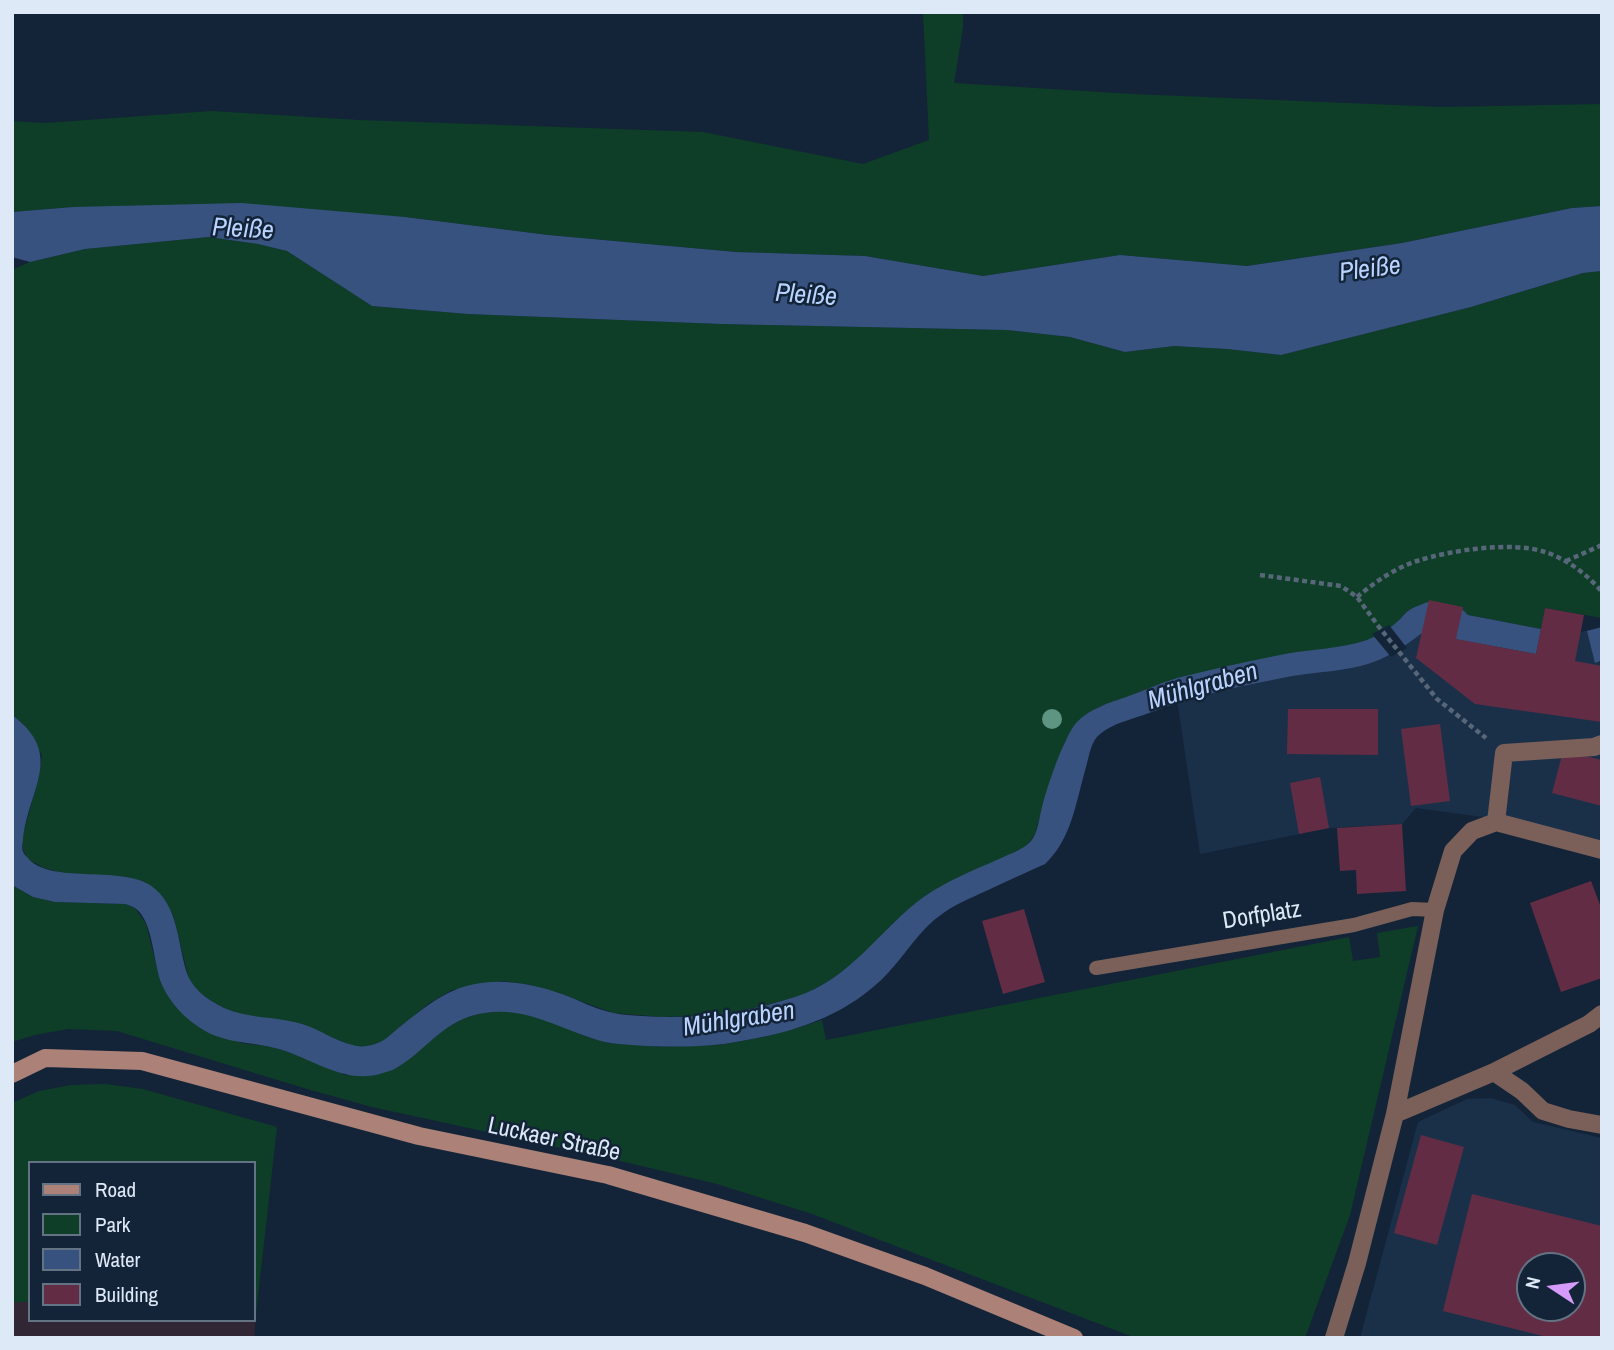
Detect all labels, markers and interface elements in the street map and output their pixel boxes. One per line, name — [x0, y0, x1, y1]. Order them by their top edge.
water label: Pleiße — [211, 213, 275, 247]
water label: Pleiße — [1338, 251, 1402, 289]
water label: Pleiße — [774, 278, 838, 314]
water label: Mühlgraben — [1145, 656, 1261, 718]
street label: Dorfplatz — [1221, 896, 1303, 936]
water label: Mühlgraben — [681, 996, 797, 1044]
street label: Luckaer Straße — [485, 1112, 623, 1168]
legend — [28, 1161, 256, 1322]
text: Road — [95, 1175, 136, 1204]
text: Park — [95, 1210, 130, 1239]
text: Water — [95, 1245, 140, 1274]
north arrow — [1516, 1252, 1586, 1322]
text: N — [1519, 1274, 1546, 1291]
text: Building — [95, 1280, 158, 1309]

